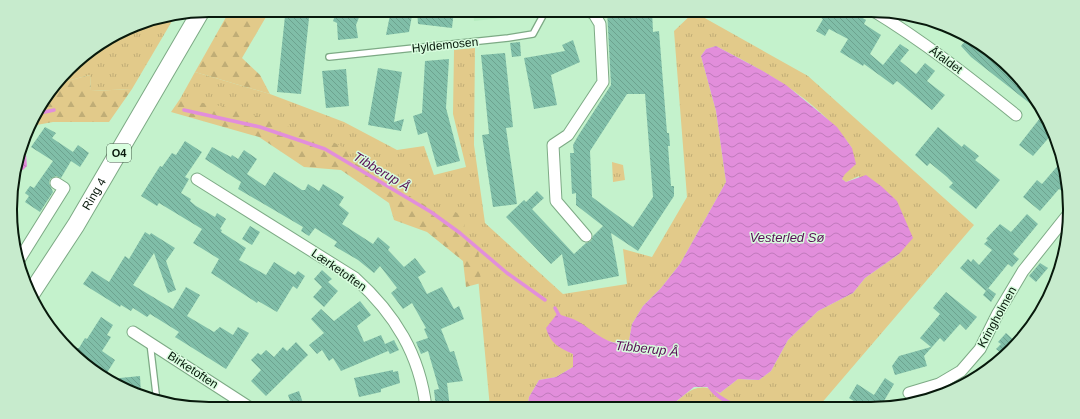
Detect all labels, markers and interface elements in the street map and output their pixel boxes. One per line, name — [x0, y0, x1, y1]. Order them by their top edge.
street label: Hyldemosen — [411, 35, 479, 55]
street label: Åfaldet — [927, 43, 966, 77]
road number: O4 — [107, 144, 131, 162]
water label: Tibberup Å — [351, 149, 413, 194]
street label: Ring 4 — [79, 175, 109, 213]
water label: Vesterled Sø — [750, 230, 824, 245]
street label: Lærketoften — [309, 246, 369, 294]
street label: Kringholmen — [975, 284, 1019, 350]
water label: Tibberup Å — [615, 338, 679, 359]
street label: Birketoften — [165, 349, 221, 391]

